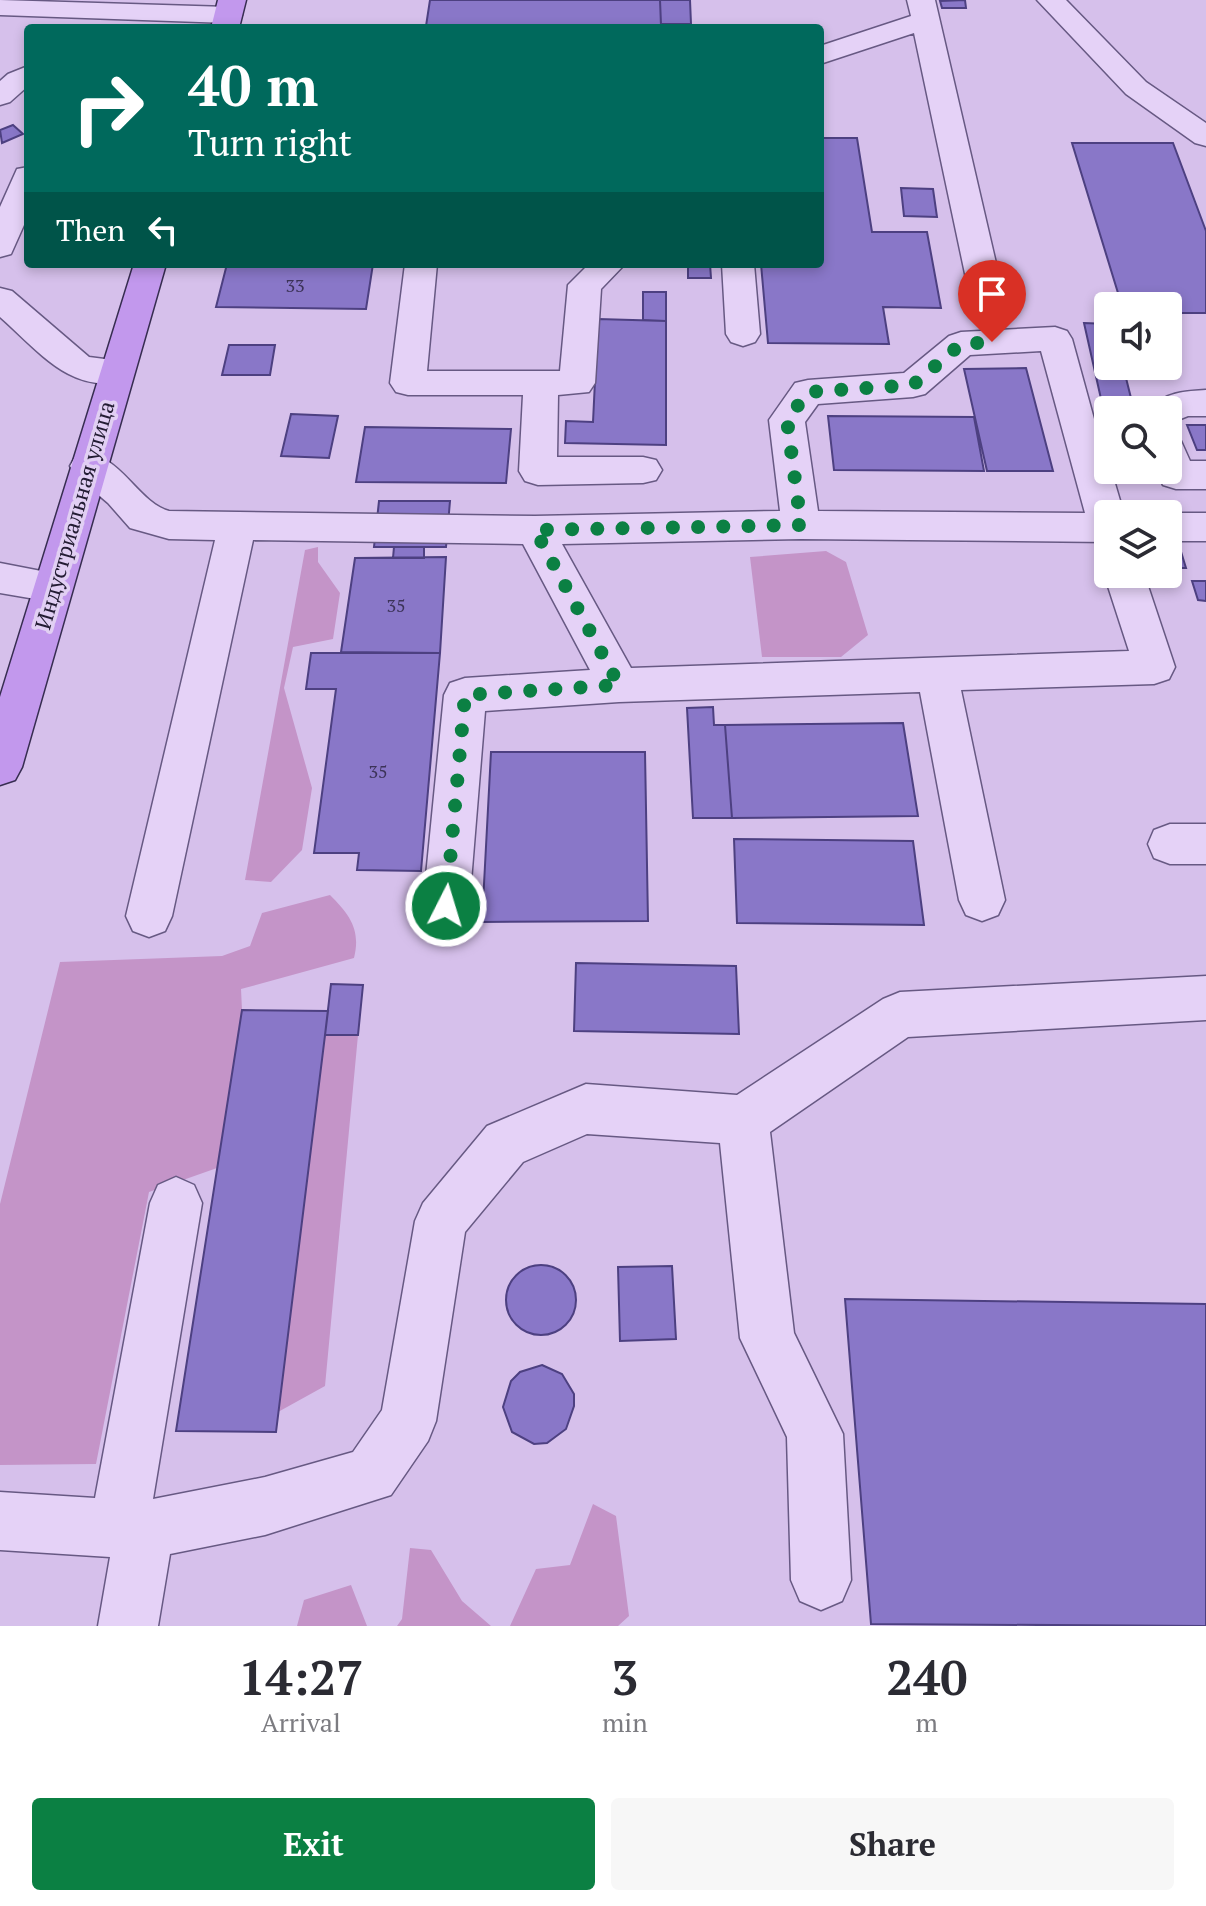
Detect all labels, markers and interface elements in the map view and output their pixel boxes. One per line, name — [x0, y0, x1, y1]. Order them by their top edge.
text: 40 m — [188, 48, 318, 122]
icon: right — [56, 56, 160, 160]
text: Turn right — [188, 119, 352, 166]
icon: left — [141, 208, 185, 252]
text: Then — [56, 210, 125, 250]
pin — [958, 260, 1026, 342]
icon: arrive — [970, 272, 1014, 316]
house number: 33 — [285, 273, 305, 297]
map controls — [1094, 292, 1182, 588]
button: sound — [1094, 292, 1182, 380]
button: search — [1094, 396, 1182, 484]
street label: Индустриальная улица — [27, 397, 121, 633]
button: layers — [1094, 500, 1182, 588]
house number: 35 — [386, 593, 406, 617]
house number: 35 — [368, 759, 388, 783]
position arrow — [404, 864, 488, 948]
text: 14:27 — [238, 1645, 363, 1709]
text: 3 — [611, 1645, 638, 1709]
text: 240 — [886, 1645, 968, 1709]
text: Arrival — [261, 1705, 341, 1739]
text: min — [602, 1705, 648, 1739]
text: m — [916, 1705, 938, 1739]
button: Exit — [32, 1798, 595, 1890]
button: Share — [611, 1798, 1174, 1890]

